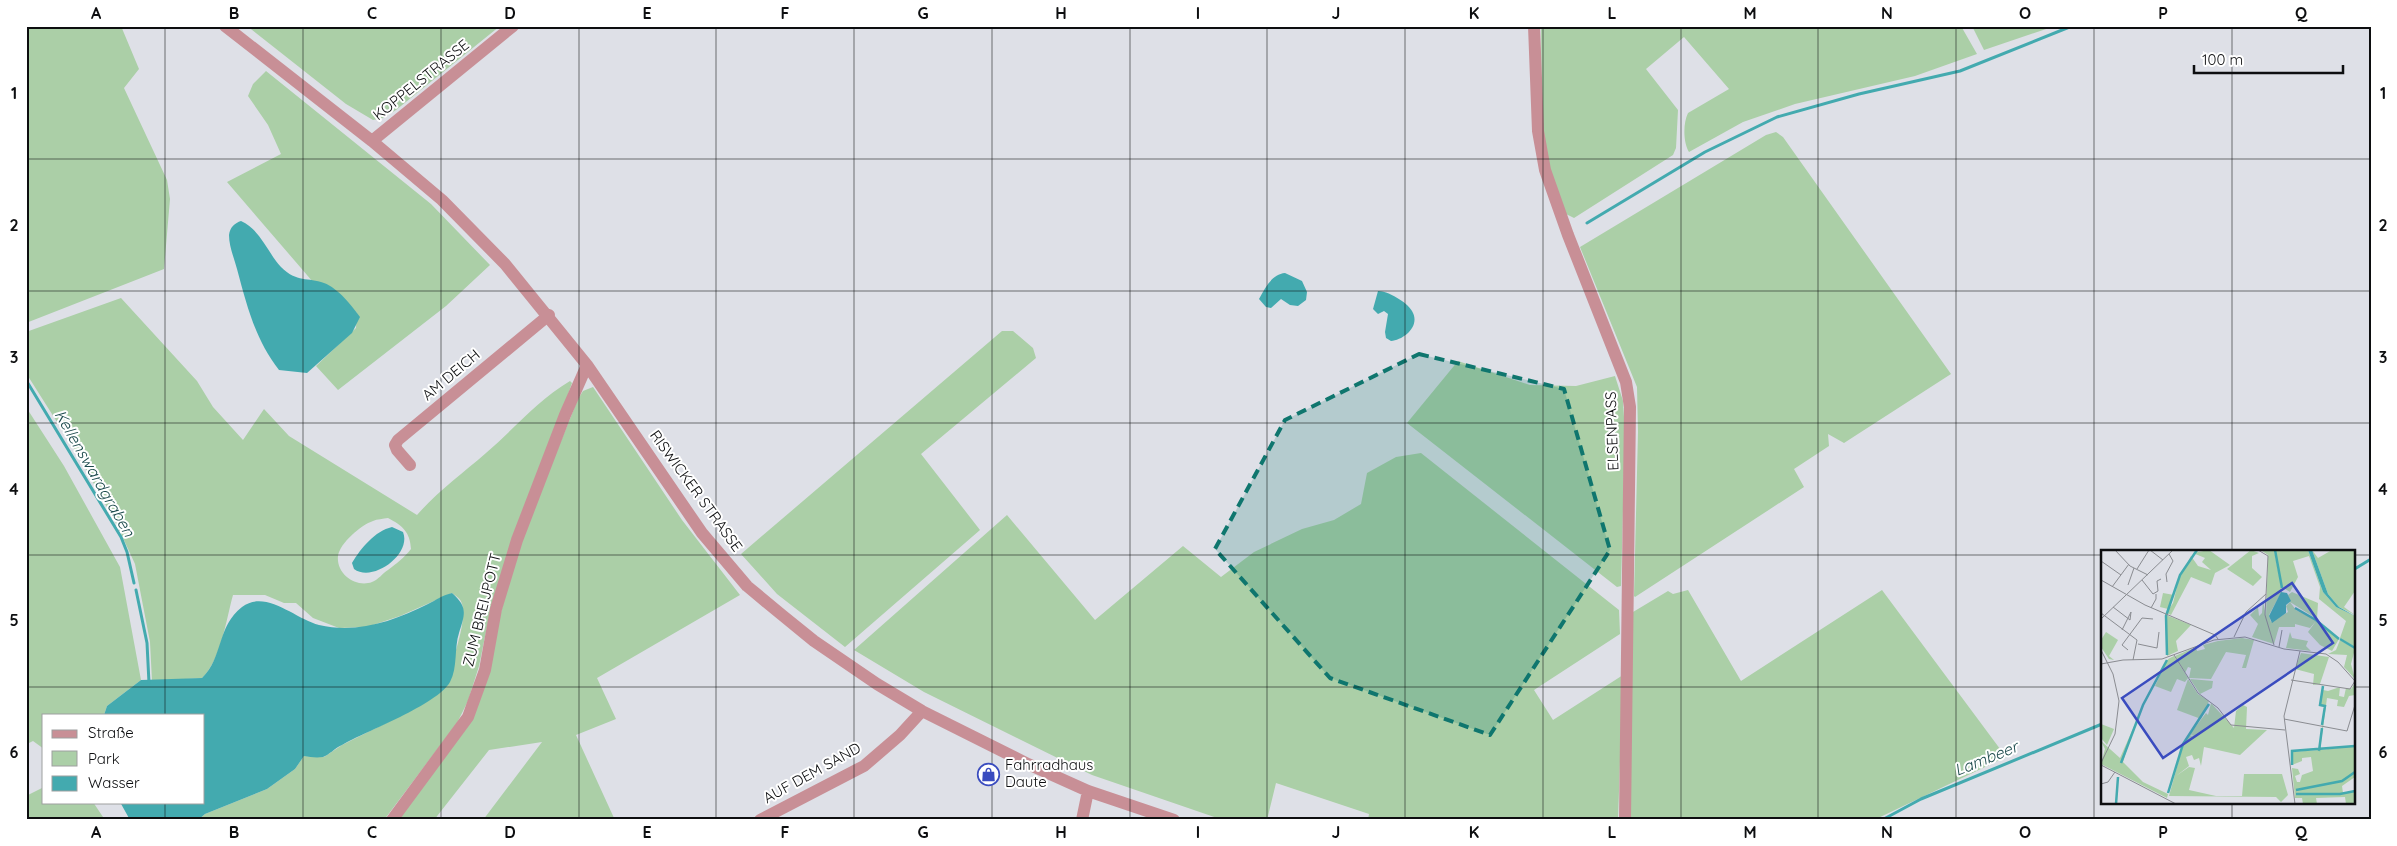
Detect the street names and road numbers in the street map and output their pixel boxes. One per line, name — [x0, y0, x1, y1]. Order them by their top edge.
street label: KOPPELSTRASSE — [369, 35, 473, 124]
street label: AM DEICH — [418, 345, 484, 404]
street label: ELSENPASS — [1601, 391, 1622, 471]
street label: RISWICKER STRASSE — [646, 426, 747, 555]
street label: ZUM BREIJPOTT — [458, 551, 505, 669]
street label: AUF DEM SAND — [760, 738, 864, 807]

